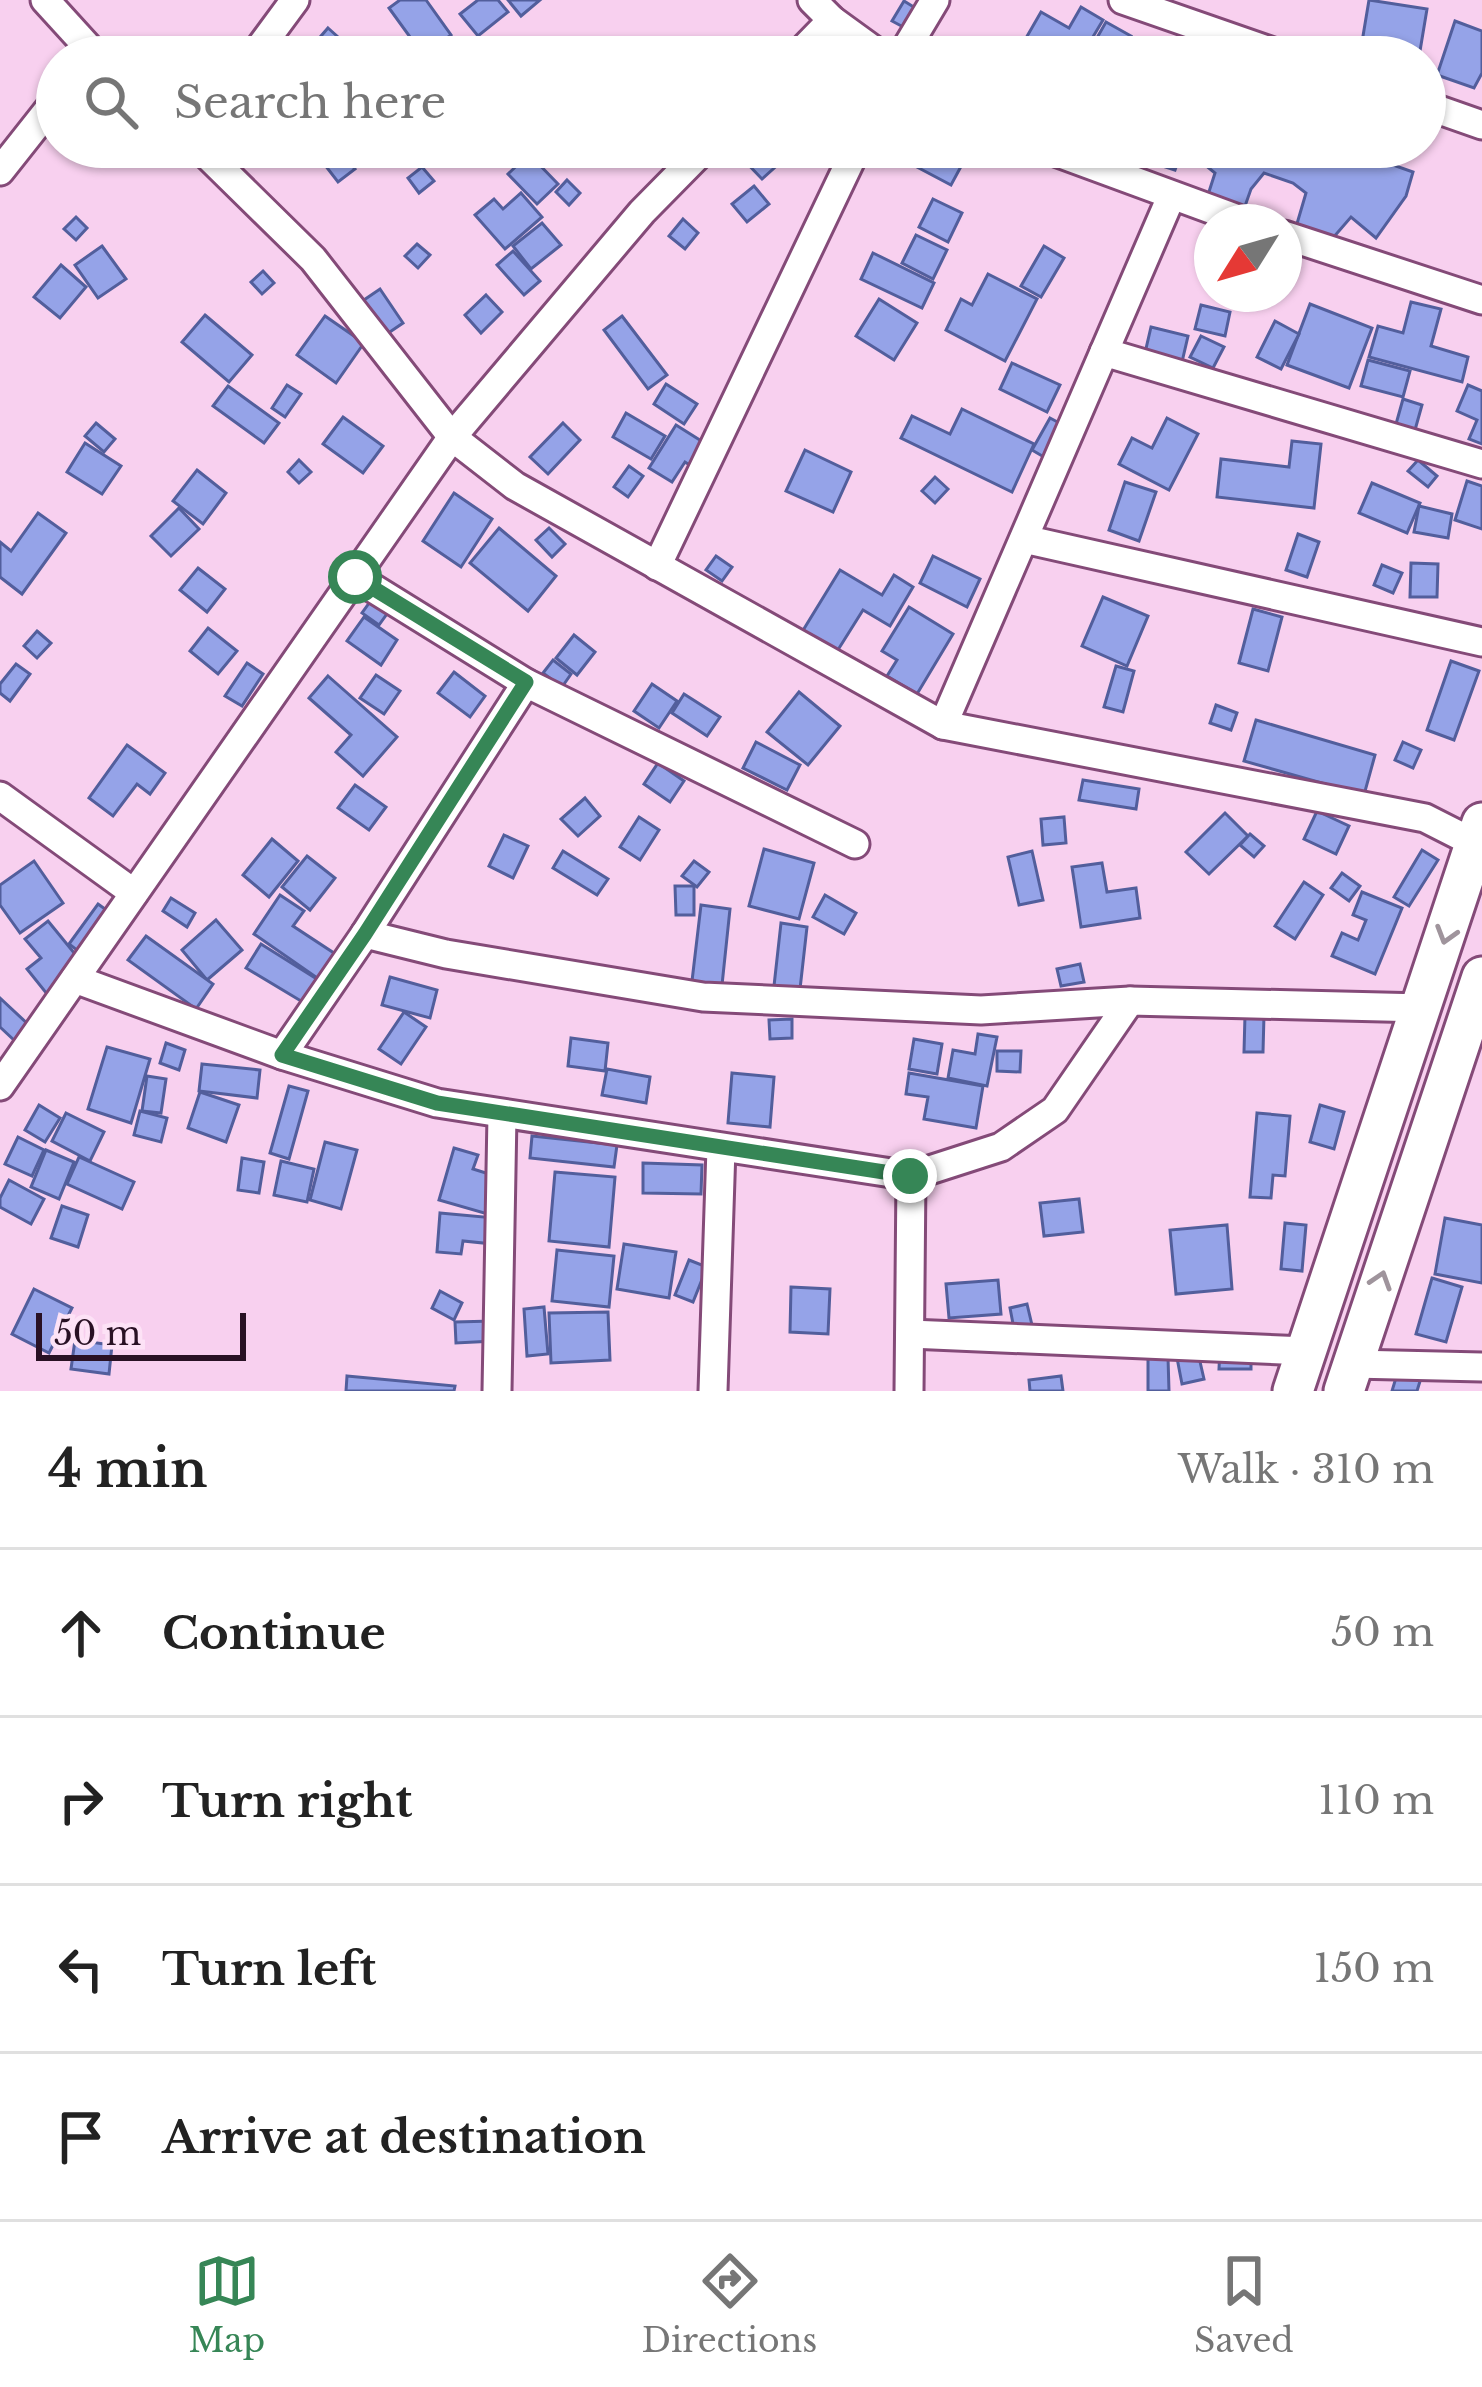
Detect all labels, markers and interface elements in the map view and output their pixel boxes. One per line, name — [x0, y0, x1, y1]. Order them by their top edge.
search box — [36, 36, 1446, 168]
icon: search — [78, 69, 144, 135]
text: Search here — [174, 74, 446, 130]
north arrow — [1194, 204, 1302, 312]
route start — [328, 550, 382, 604]
one-way arrow — [1435, 924, 1460, 945]
route end — [883, 1149, 937, 1203]
one-way arrow — [1367, 1271, 1391, 1292]
scale bar — [36, 1307, 246, 1360]
text: 50 m — [54, 1313, 141, 1354]
text: 4 min — [48, 1438, 207, 1501]
text: Walk · 310 m — [1178, 1445, 1434, 1494]
icon: ahead — [48, 1600, 114, 1666]
text: Continue — [162, 1605, 386, 1661]
text: 50 m — [1331, 1608, 1434, 1657]
icon: right — [48, 1768, 114, 1834]
text: Turn right — [162, 1773, 412, 1829]
text: 110 m — [1318, 1776, 1434, 1825]
icon: left — [48, 1936, 114, 2002]
text: Turn left — [162, 1941, 376, 1997]
text: 150 m — [1314, 1944, 1434, 1993]
icon: arrive — [48, 2104, 114, 2170]
text: Arrive at destination — [162, 2109, 646, 2165]
tab: Map — [188, 2248, 265, 2361]
tab: Directions — [642, 2248, 817, 2361]
tab: Saved — [1194, 2248, 1294, 2361]

